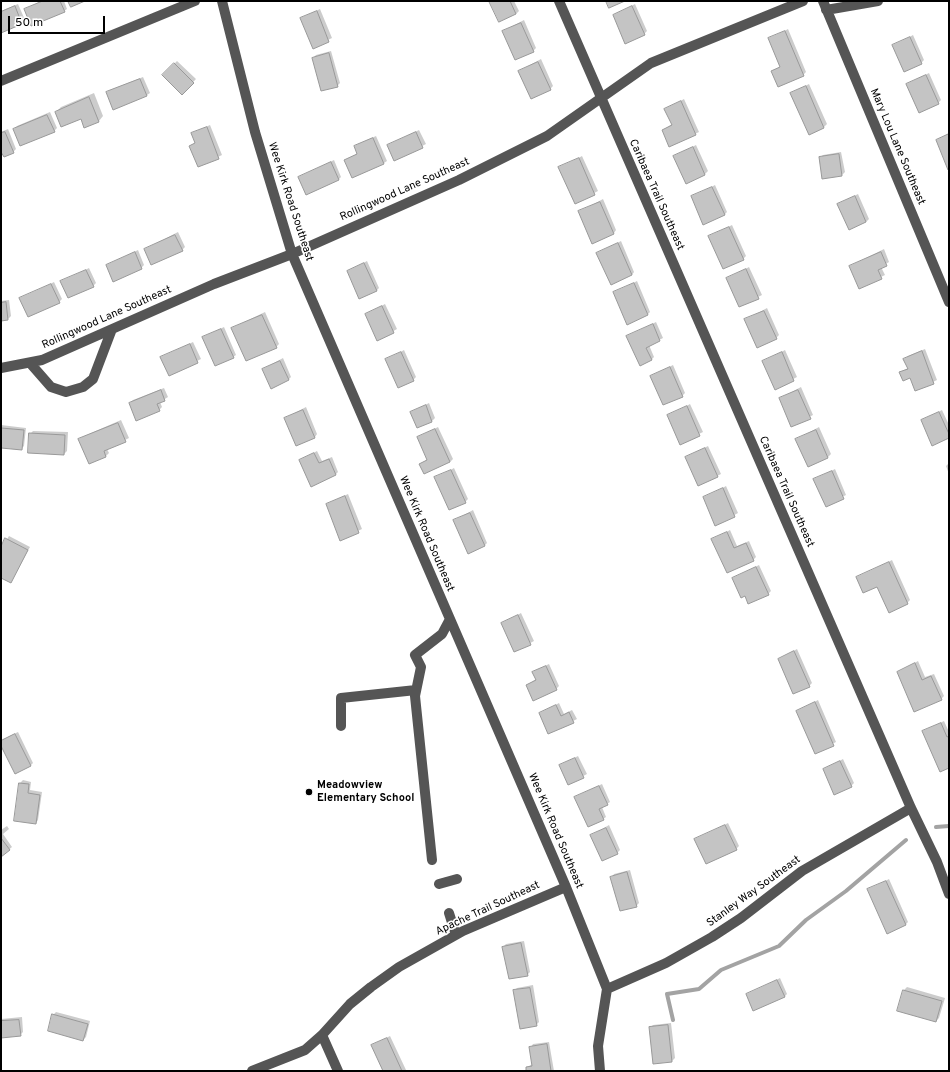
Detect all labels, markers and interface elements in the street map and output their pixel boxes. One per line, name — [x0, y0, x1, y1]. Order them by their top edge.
scale bar — [10, 8, 107, 34]
text: 50 m — [15, 15, 43, 31]
street label: Mary Lou Lane Southeast — [866, 87, 928, 207]
street label: Caribaea Trail Southeast — [626, 137, 686, 253]
street label: Wee Kirk Road Southeast — [265, 141, 315, 263]
street label: Rollingwood Lane Southeast — [338, 155, 472, 225]
street label: Rollingwood Lane Southeast — [40, 283, 174, 353]
street label: Caribaea Trail Southeast — [756, 434, 816, 550]
street label: Wee Kirk Road Southeast — [396, 474, 456, 594]
street label: Wee Kirk Road Southeast — [525, 771, 585, 891]
place label: Meadowview Elementary School — [317, 779, 414, 805]
marker: Meadowview Elementary School — [304, 787, 314, 797]
street label: Stanley Way Southeast — [705, 854, 803, 930]
street label: Apache Trail Southeast — [434, 879, 542, 939]

